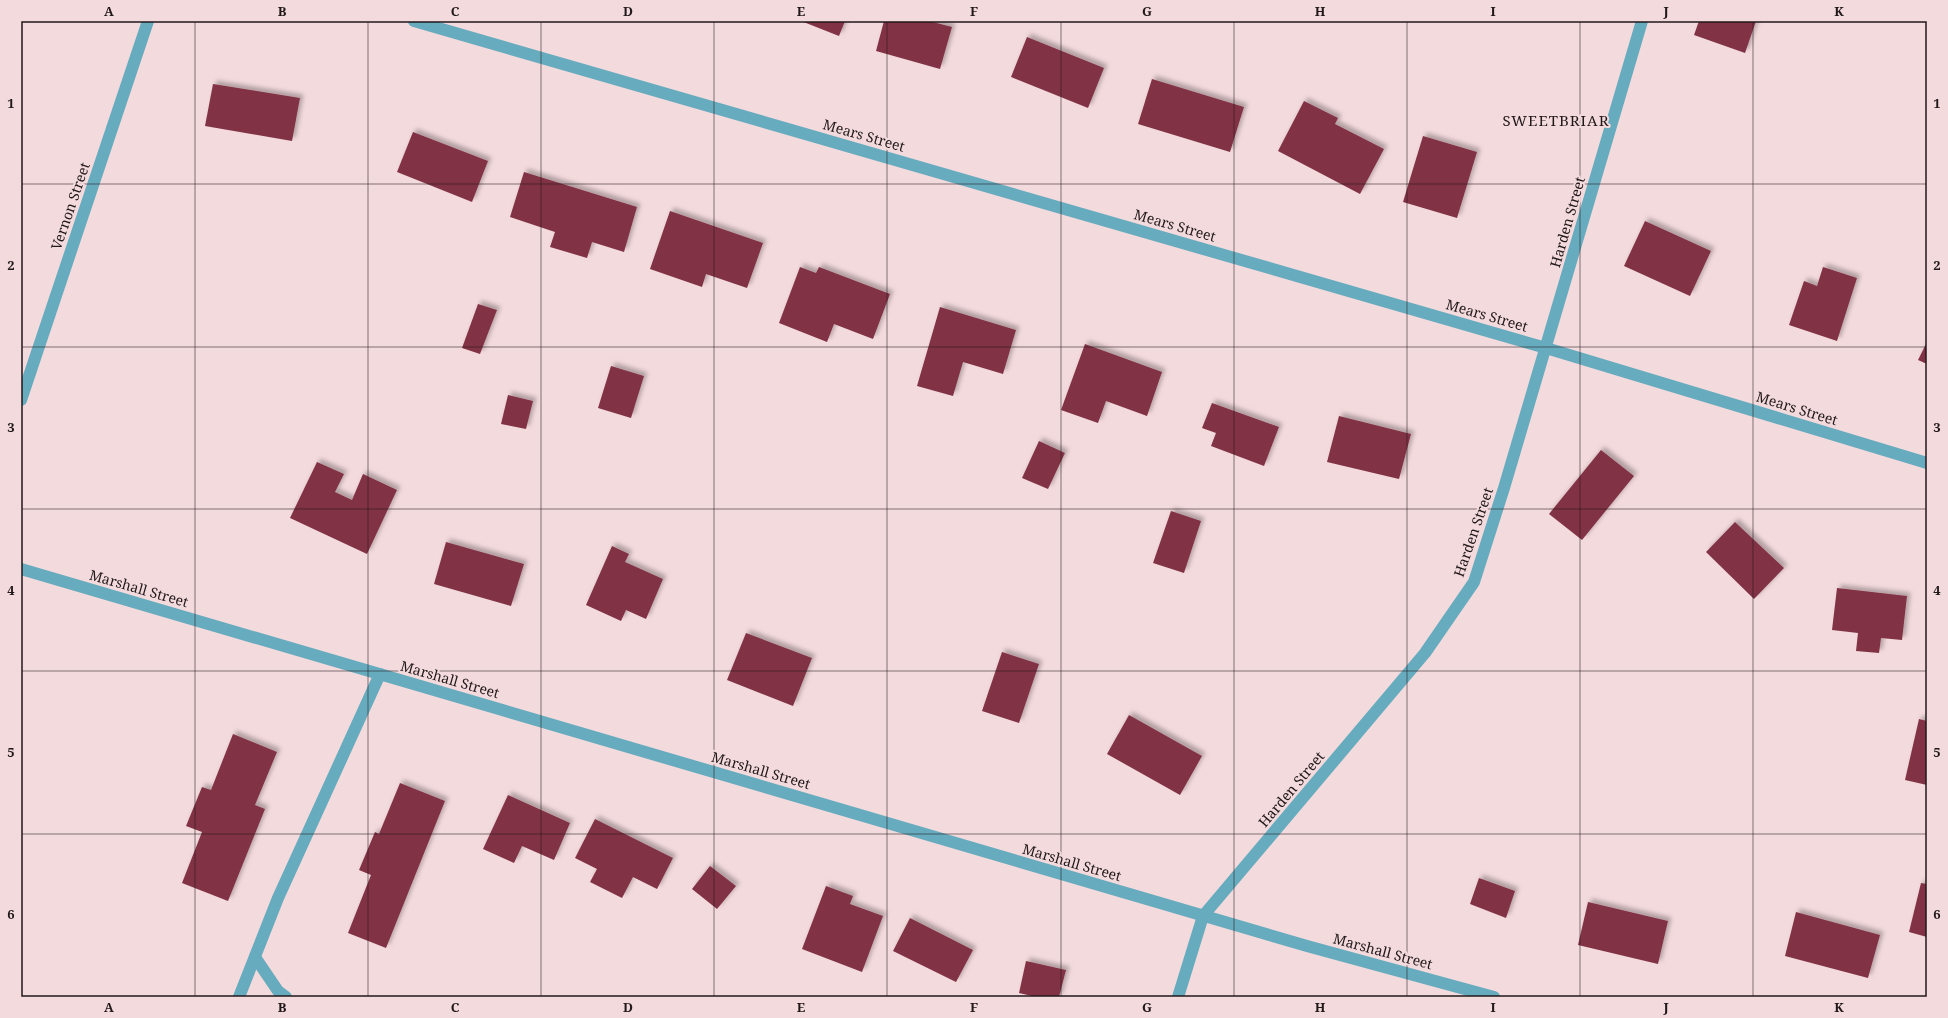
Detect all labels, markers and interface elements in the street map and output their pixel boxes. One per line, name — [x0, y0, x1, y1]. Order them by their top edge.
text: A — [104, 2, 114, 20]
text: B — [278, 2, 287, 20]
text: C — [451, 2, 460, 20]
text: D — [623, 2, 633, 20]
text: E — [797, 2, 806, 20]
text: F — [970, 2, 978, 20]
text: G — [1142, 2, 1152, 20]
text: H — [1315, 2, 1326, 20]
text: I — [1490, 2, 1496, 20]
text: J — [1662, 2, 1669, 20]
text: K — [1834, 2, 1844, 20]
text: 1 — [7, 94, 15, 112]
text: 1 — [1933, 94, 1941, 112]
district label: SWEETBRIAR — [1502, 110, 1610, 130]
street label: Mears Street — [821, 114, 907, 156]
street label: Vernon Street — [46, 160, 94, 252]
street label: Harden Street — [1545, 174, 1589, 270]
street label: Mears Street — [1132, 204, 1218, 246]
text: 2 — [7, 256, 15, 274]
text: 2 — [1933, 256, 1941, 274]
street label: Mears Street — [1444, 294, 1530, 336]
street label: Mears Street — [1754, 387, 1840, 429]
text: 3 — [7, 418, 15, 436]
text: 3 — [1933, 418, 1941, 436]
street label: Harden Street — [1449, 485, 1497, 579]
street label: Marshall Street — [87, 565, 191, 611]
text: 4 — [7, 581, 15, 599]
text: 4 — [1933, 581, 1941, 599]
street label: Marshall Street — [398, 656, 502, 702]
text: 5 — [7, 743, 15, 761]
text: 5 — [1933, 743, 1941, 761]
street label: Marshall Street — [709, 747, 813, 793]
street label: Harden Street — [1254, 747, 1328, 831]
street label: Marshall Street — [1020, 839, 1124, 885]
text: 6 — [7, 905, 15, 923]
text: 6 — [1933, 905, 1941, 923]
street label: Marshall Street — [1331, 929, 1435, 973]
text: A — [104, 998, 114, 1016]
text: B — [278, 998, 287, 1016]
text: C — [451, 998, 460, 1016]
text: D — [623, 998, 633, 1016]
text: E — [797, 998, 806, 1016]
text: F — [970, 998, 978, 1016]
text: G — [1142, 998, 1152, 1016]
text: H — [1315, 998, 1326, 1016]
text: I — [1490, 998, 1496, 1016]
text: J — [1662, 998, 1669, 1016]
text: K — [1834, 998, 1844, 1016]

